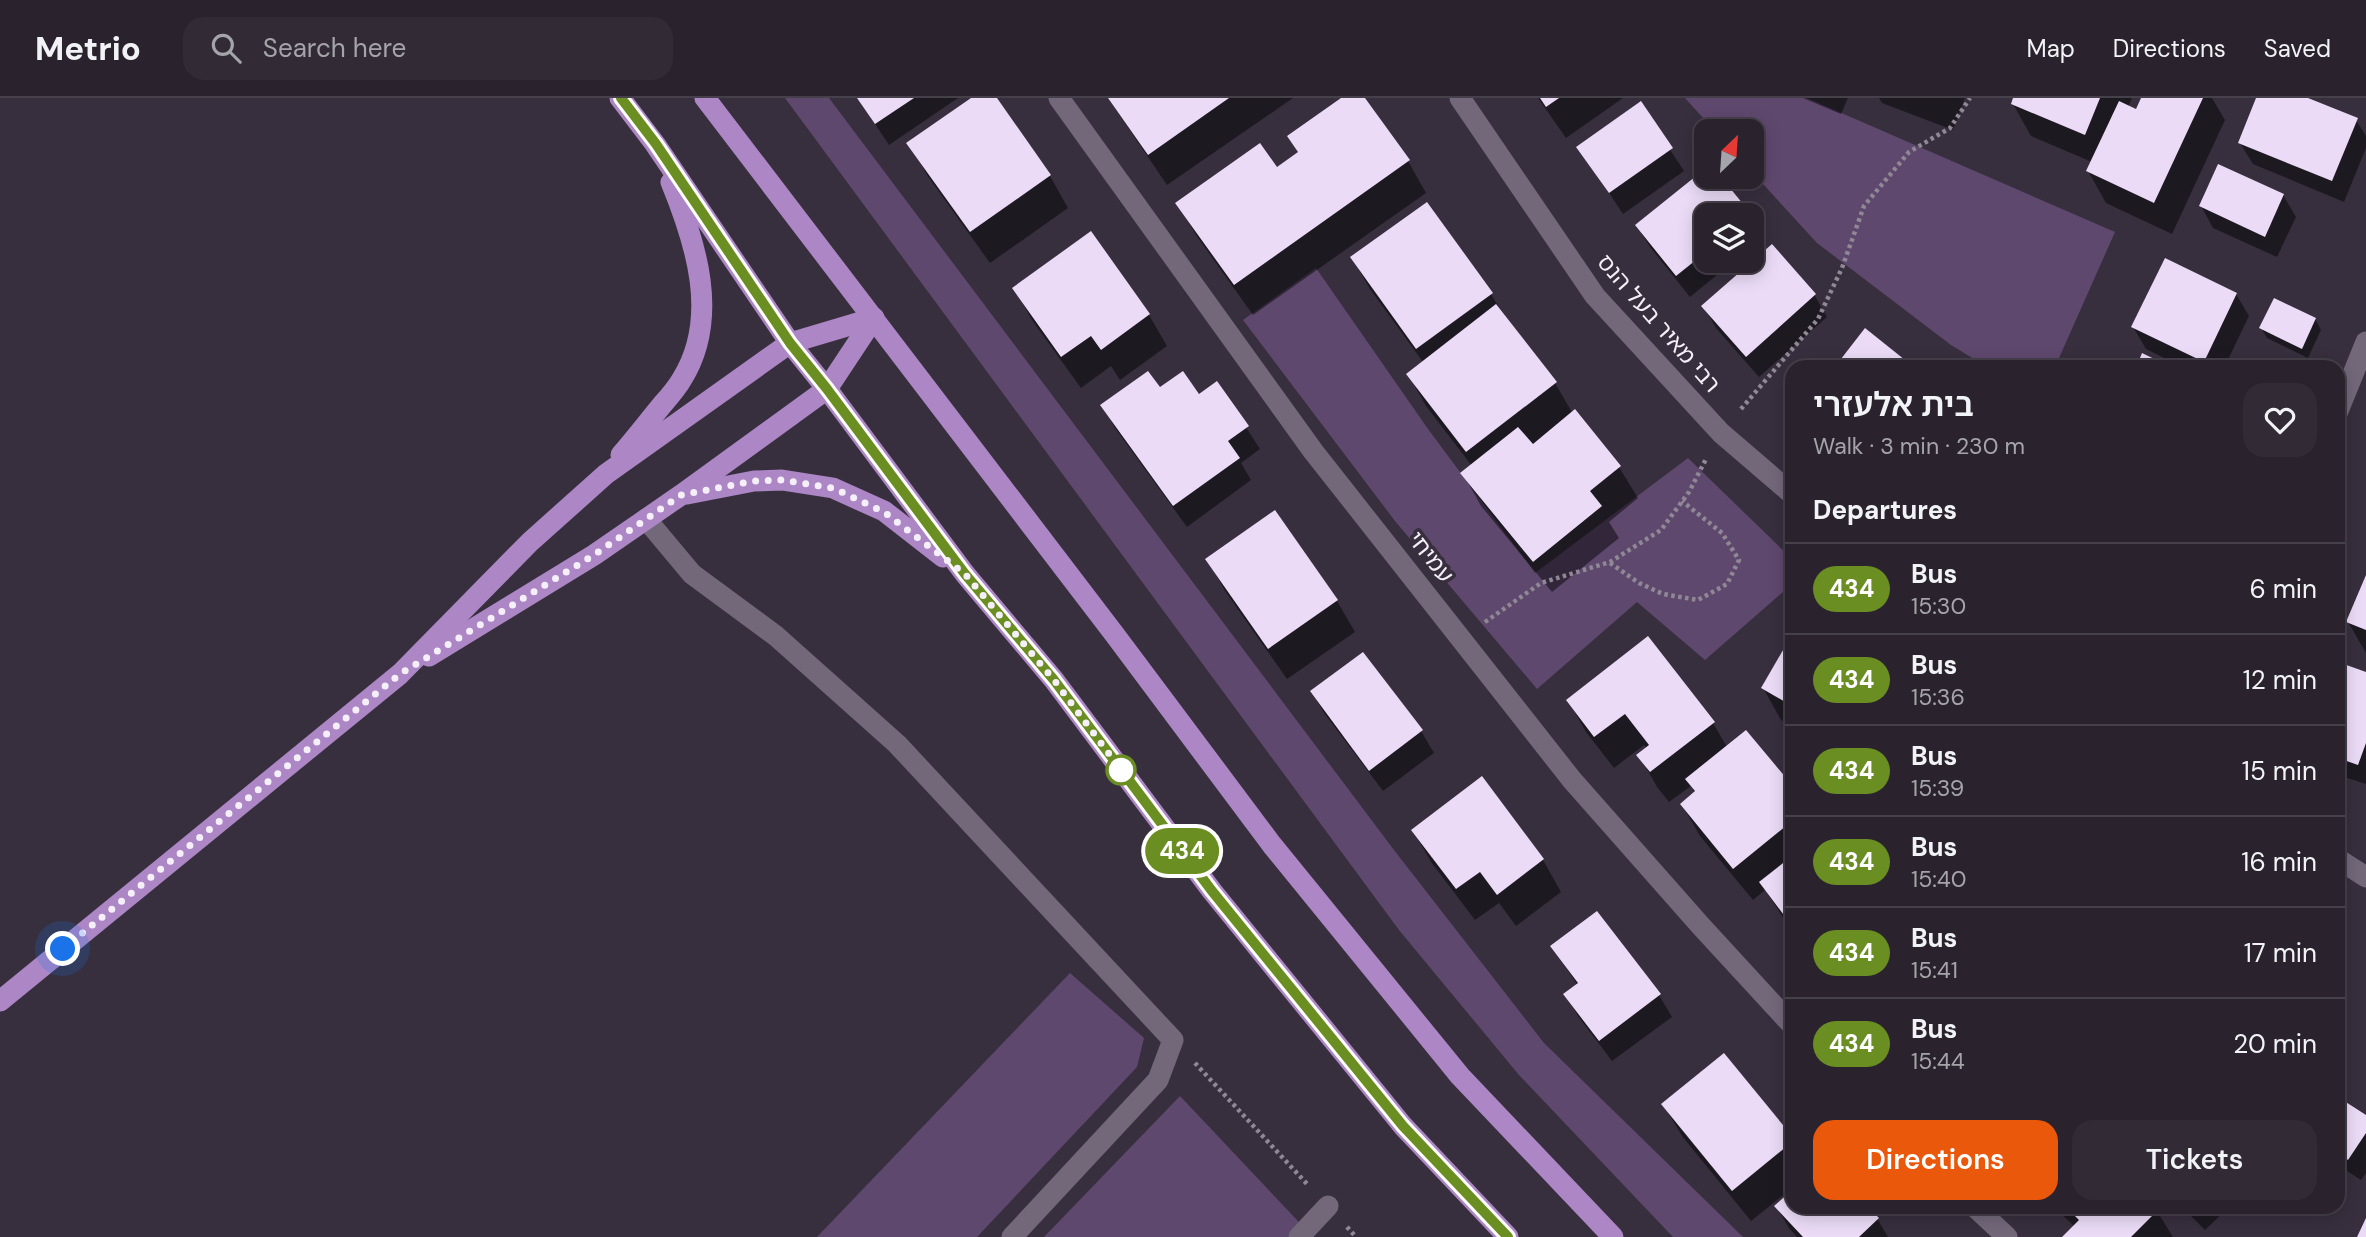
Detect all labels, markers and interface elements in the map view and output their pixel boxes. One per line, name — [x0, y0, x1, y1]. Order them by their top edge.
search box — [183, 17, 673, 80]
text: Metrio — [35, 27, 141, 70]
icon: search — [207, 29, 245, 67]
text: Search here — [263, 31, 406, 65]
text: Map — [2027, 33, 2075, 64]
text: Directions — [2113, 33, 2226, 64]
text: Saved — [2264, 33, 2331, 64]
north arrow — [1694, 119, 1764, 189]
map controls — [1694, 119, 1764, 273]
button: layers — [1694, 203, 1764, 273]
street label: רבי מאיר בעל הנס — [1591, 248, 1727, 398]
text: בית אלעזרי — [1813, 383, 1974, 426]
button: heart — [2243, 383, 2317, 457]
text: Walk · 3 min · 230 m — [1813, 431, 2025, 461]
text: Departures — [1813, 493, 1957, 527]
street label: עמיחי — [1401, 525, 1461, 589]
text: Bus — [1911, 557, 1957, 591]
text: 6 min — [2249, 572, 2317, 606]
text: 434 — [1829, 573, 1874, 604]
text: 15:30 — [1911, 591, 1966, 621]
text: Bus — [1911, 648, 1957, 682]
text: 12 min — [2243, 663, 2317, 697]
text: 434 — [1829, 664, 1874, 695]
text: 15:36 — [1911, 682, 1965, 712]
text: Bus — [1911, 739, 1957, 773]
text: 15 min — [2242, 754, 2317, 788]
unlabelled marker — [1106, 755, 1136, 785]
text: 434 — [1829, 755, 1874, 786]
text: 15:39 — [1911, 773, 1964, 803]
line badge: 434 — [1142, 828, 1222, 874]
text: Bus — [1911, 830, 1957, 864]
text: 434 — [1159, 835, 1205, 866]
text: 16 min — [2241, 845, 2317, 879]
text: 434 — [1829, 846, 1874, 877]
text: 15:40 — [1911, 864, 1967, 894]
text: Bus — [1911, 921, 1957, 955]
your location — [45, 931, 80, 966]
text: 17 min — [2244, 936, 2317, 970]
text: 434 — [1829, 937, 1874, 968]
text: 15:41 — [1911, 955, 1958, 985]
text: Bus — [1911, 1012, 1957, 1046]
text: 20 min — [2233, 1027, 2317, 1061]
text: 434 — [1829, 1028, 1874, 1059]
text: 15:44 — [1911, 1046, 1965, 1076]
button: Directions — [1813, 1120, 2058, 1200]
button: Tickets — [2072, 1120, 2317, 1200]

